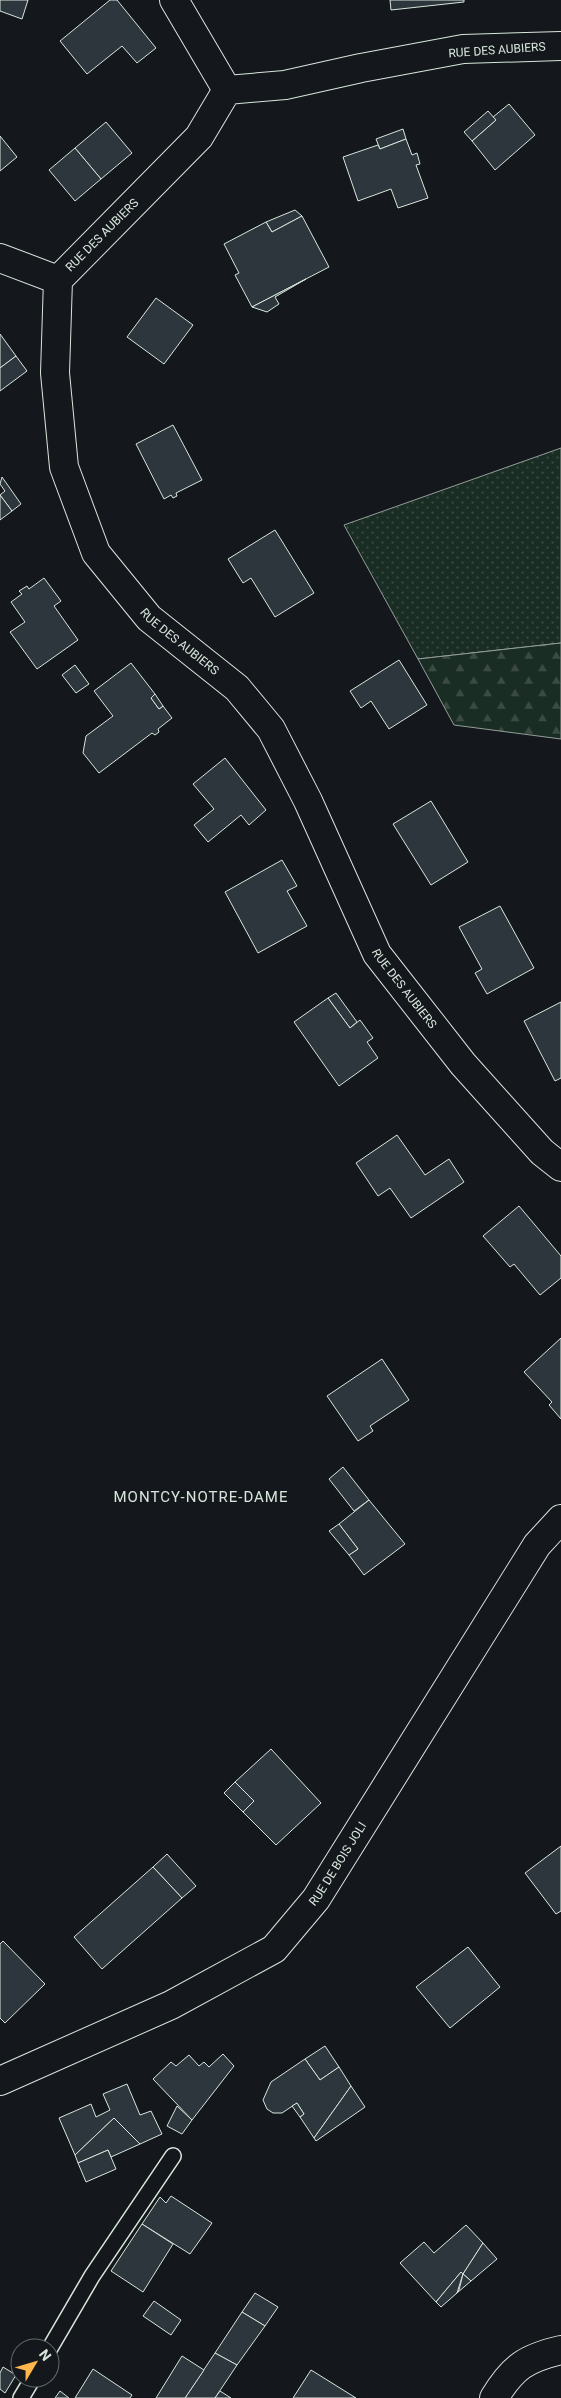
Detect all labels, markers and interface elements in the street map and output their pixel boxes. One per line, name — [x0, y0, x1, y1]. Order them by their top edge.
street label: RUE DES AUBIERS — [448, 40, 546, 60]
street label: RUE DES AUBIERS — [63, 196, 141, 274]
street label: RUE DES AUBIERS — [137, 606, 222, 678]
street label: RUE DES AUBIERS — [369, 947, 440, 1031]
district label: MONTCY-NOTRE-DAME — [114, 1488, 288, 1506]
street label: RUE DE BOIS JOLI — [306, 1819, 369, 1909]
north arrow — [10, 2338, 60, 2388]
text: N — [36, 2346, 55, 2364]

